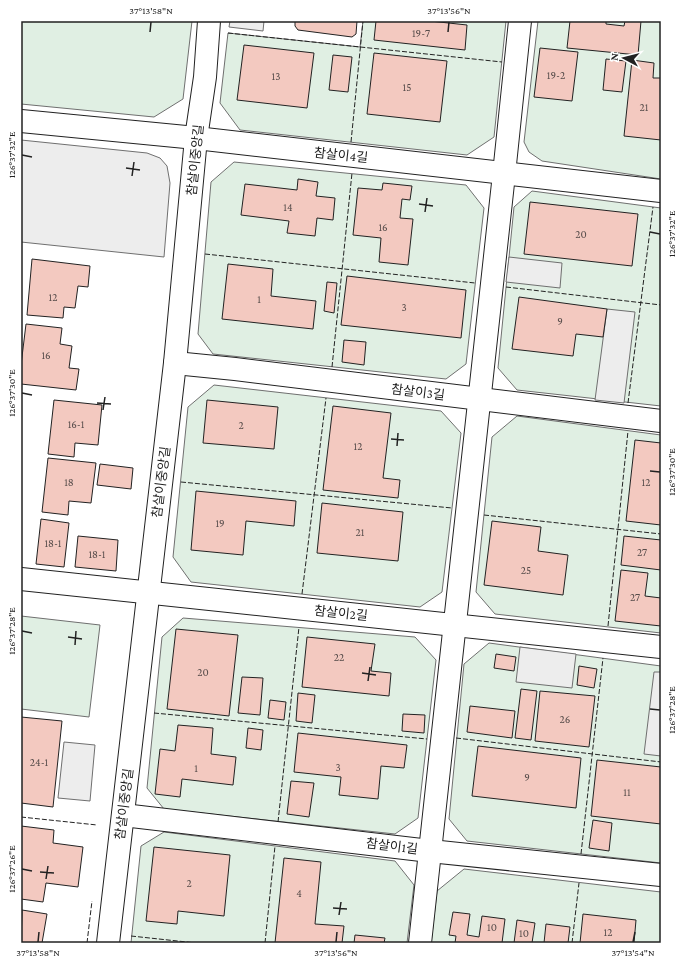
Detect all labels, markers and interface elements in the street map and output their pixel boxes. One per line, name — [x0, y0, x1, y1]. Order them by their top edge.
text: 37°13'58"N — [129, 5, 173, 16]
text: 37°13'56"N — [427, 5, 471, 16]
house number: 19-7 — [412, 27, 430, 39]
north arrow — [604, 38, 644, 78]
text: N — [608, 52, 621, 61]
house number: 19-2 — [547, 69, 565, 81]
house number: 13 — [272, 70, 280, 82]
house number: 15 — [403, 81, 411, 93]
house number: 21 — [640, 101, 649, 113]
street label: 참살이중앙길 — [184, 124, 206, 196]
text: 126°37'32"E — [6, 131, 17, 178]
street label: 참살이4길 — [313, 145, 369, 165]
house number: 14 — [283, 201, 293, 213]
text: 126°37'32"E — [666, 210, 677, 257]
house number: 16 — [378, 221, 388, 233]
house number: 20 — [575, 228, 587, 240]
house number: 12 — [49, 291, 57, 303]
house number: 1 — [257, 293, 261, 305]
house number: 3 — [401, 301, 407, 313]
house number: 9 — [557, 315, 563, 327]
house number: 16 — [41, 349, 51, 361]
text: 126°37'30"E — [6, 369, 17, 417]
street label: 참살이3길 — [390, 381, 446, 403]
house number: 16-1 — [68, 418, 85, 430]
house number: 2 — [238, 419, 244, 431]
house number: 12 — [354, 440, 362, 452]
street label: 참살이중앙길 — [149, 445, 173, 519]
text: 126°37'30"E — [666, 448, 677, 496]
house number: 18 — [64, 476, 74, 488]
house number: 12 — [642, 476, 650, 488]
house number: 19 — [215, 517, 225, 529]
house number: 21 — [356, 526, 365, 538]
house number: 18-1 — [44, 537, 62, 549]
house number: 27 — [637, 546, 647, 558]
house number: 18-1 — [88, 548, 106, 560]
house number: 25 — [521, 564, 531, 576]
house number: 27 — [630, 591, 640, 603]
street label: 참살이2길 — [313, 603, 369, 623]
text: 126°37'28"E — [6, 607, 17, 655]
house number: 22 — [334, 651, 344, 663]
house number: 20 — [197, 666, 209, 678]
text: 126°37'28"E — [666, 686, 677, 734]
house number: 26 — [560, 713, 570, 725]
house number: 24-1 — [30, 756, 49, 768]
house number: 3 — [335, 761, 341, 773]
house number: 1 — [194, 762, 198, 774]
street label: 참살이중앙길 — [112, 767, 136, 841]
house number: 9 — [524, 771, 530, 783]
house number: 11 — [623, 786, 631, 798]
street label: 참살이1길 — [365, 835, 419, 857]
text: 126°37'26"E — [6, 845, 17, 893]
house number: 2 — [186, 877, 192, 889]
house number: 4 — [296, 887, 302, 899]
house number: 10 — [487, 921, 497, 933]
house number: 12 — [604, 926, 612, 938]
house number: 10 — [519, 927, 529, 939]
text: 37°13'58"N — [16, 947, 60, 958]
text: 37°13'56"N — [314, 947, 358, 958]
text: 37°13'54"N — [611, 947, 655, 958]

